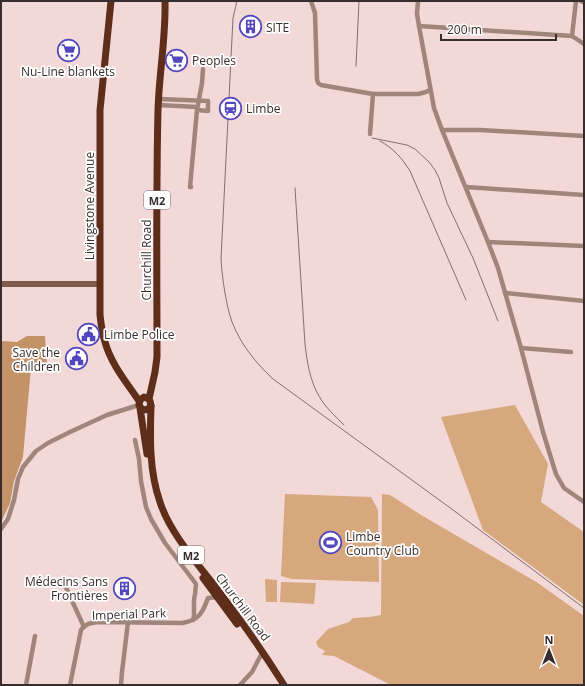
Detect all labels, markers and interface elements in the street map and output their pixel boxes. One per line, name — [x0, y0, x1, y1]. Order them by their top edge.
building icon: SITE — [238, 14, 264, 40]
scale bar — [441, 16, 556, 42]
place label: SITE — [266, 19, 289, 36]
text: 200 m — [447, 21, 482, 38]
supermarket icon: Nu-Line blankets — [55, 37, 81, 63]
supermarket icon: Peoples — [164, 47, 190, 73]
place label: Peoples — [192, 52, 236, 69]
place label: Nu-Line blankets — [21, 63, 115, 80]
station icon: Limbe — [217, 95, 243, 121]
place label: Limbe — [246, 100, 281, 117]
street label: Livingstone Avenue — [81, 152, 98, 260]
road number: M2 — [144, 191, 170, 209]
street label: Churchill Road — [138, 219, 155, 301]
public building icon: Limbe Police — [75, 321, 101, 347]
place label: Limbe Police — [104, 326, 175, 343]
place label: Save the Children — [13, 344, 60, 375]
public building icon: Save the Children — [63, 346, 89, 372]
place label: Limbe Country Club — [346, 528, 419, 559]
sports icon: Limbe Country Club — [318, 530, 344, 556]
road number: M2 — [178, 546, 204, 564]
street label: Churchill Road — [212, 569, 274, 645]
place label: Médecins Sans Frontières — [25, 573, 108, 604]
building icon: Médecins Sans Frontières — [111, 575, 137, 601]
street label: Imperial Park — [92, 604, 167, 624]
north arrow — [529, 630, 569, 670]
text: N — [545, 632, 553, 647]

